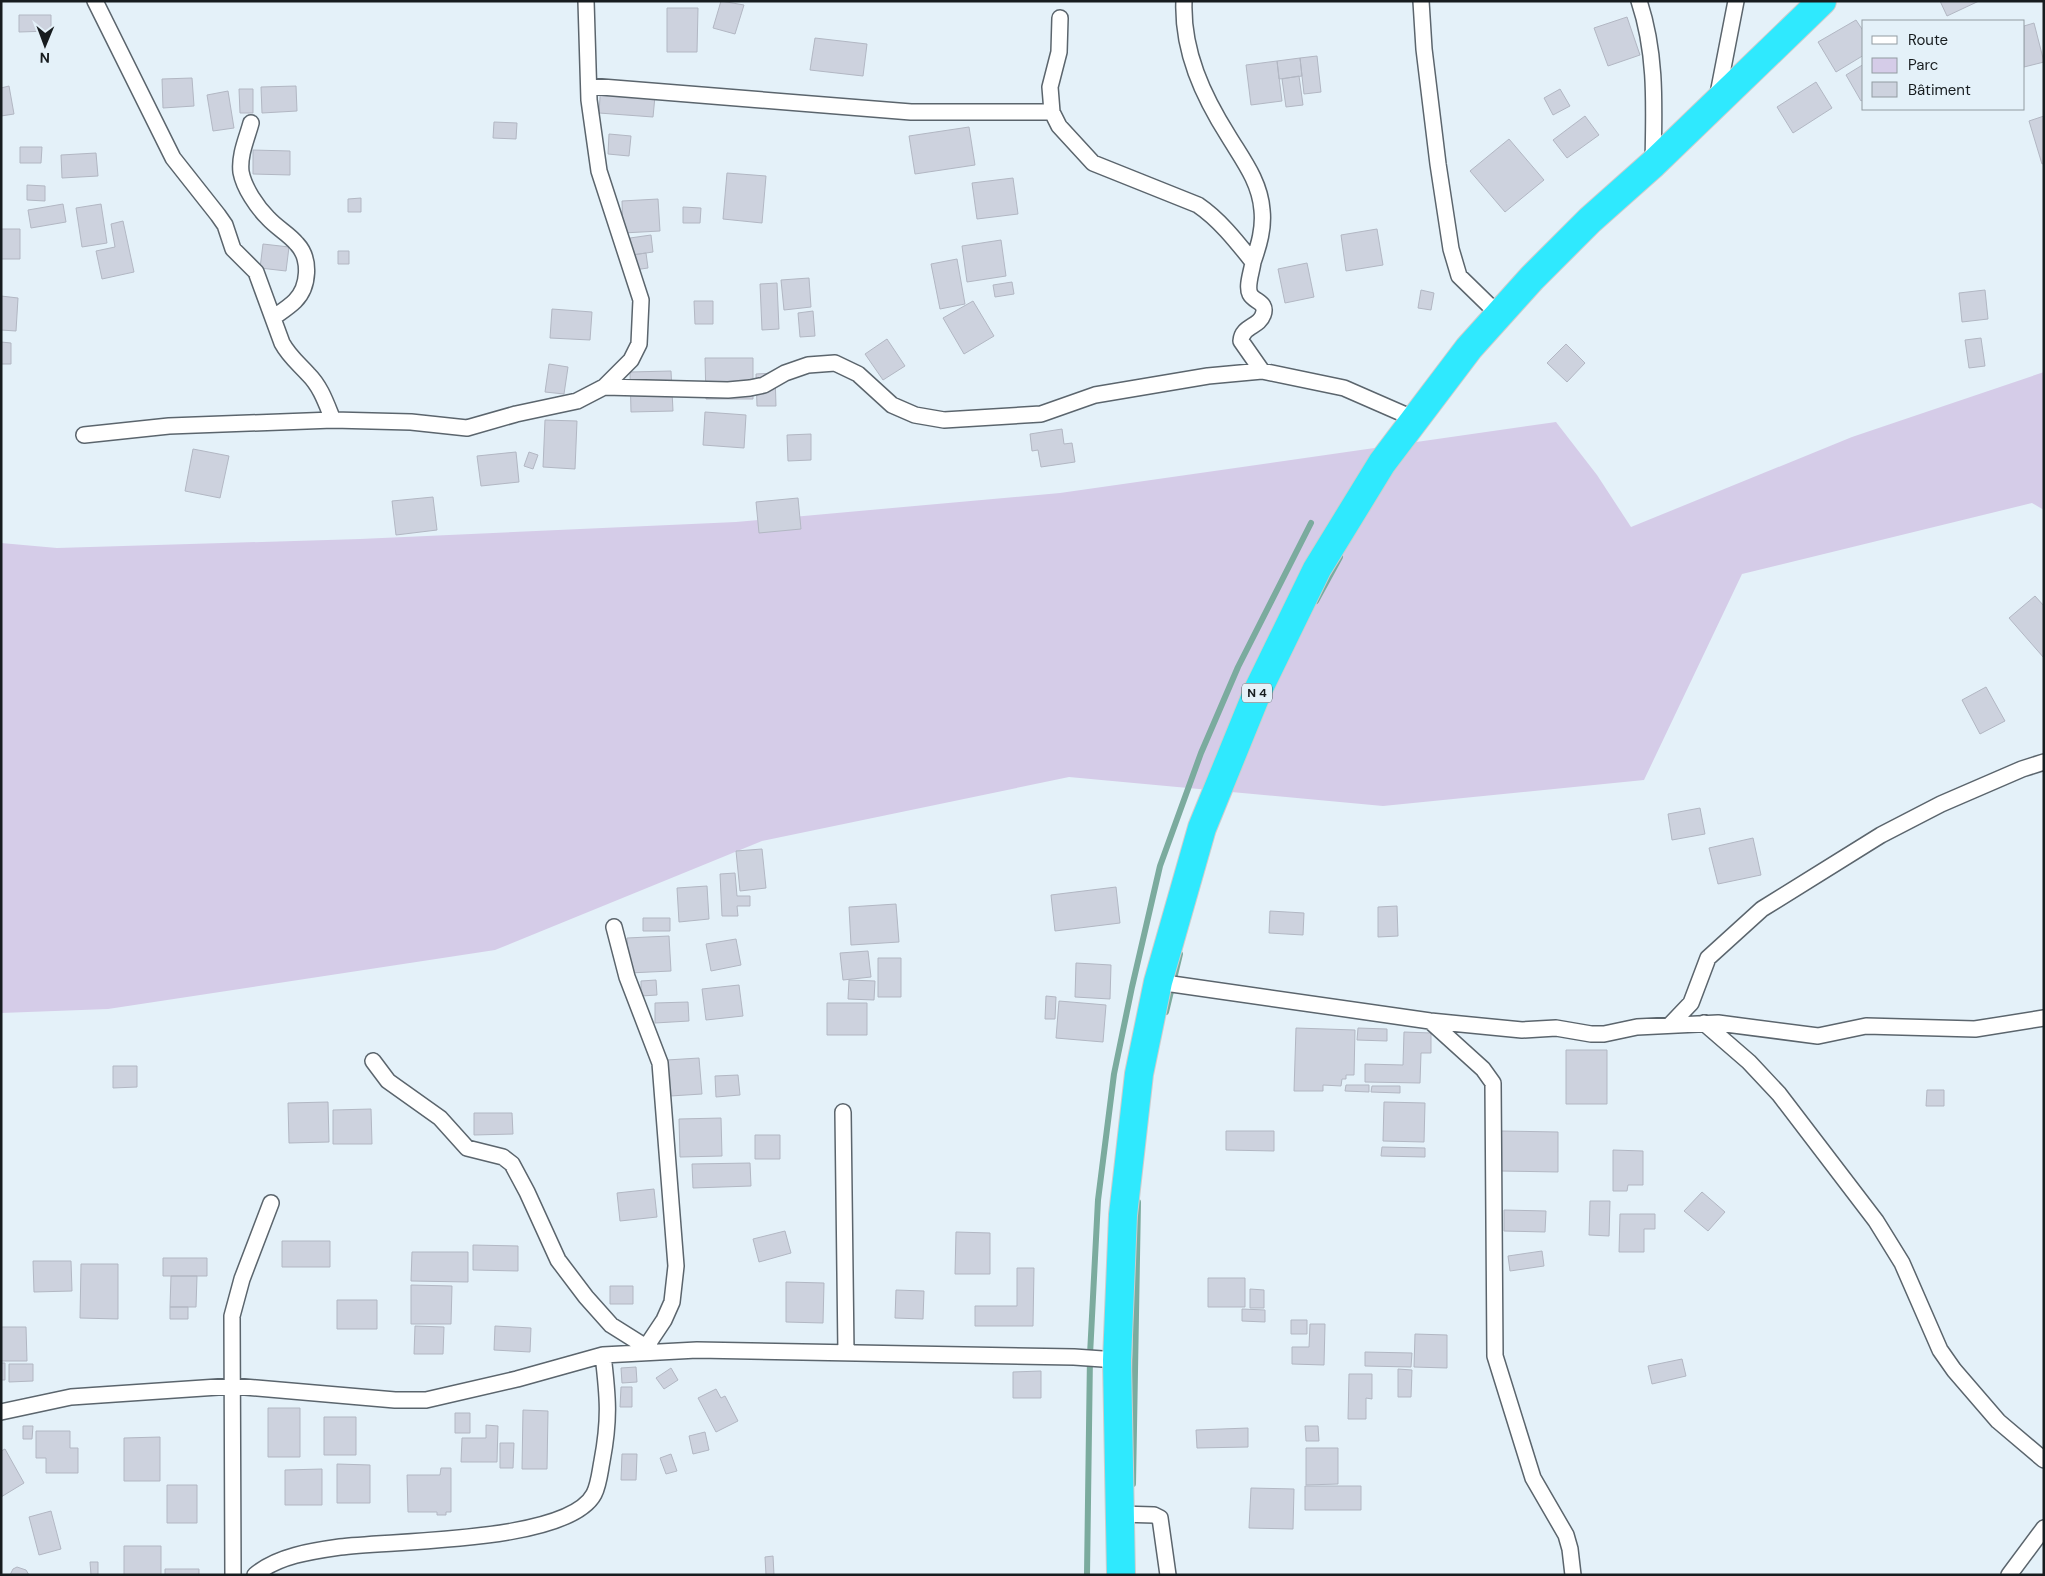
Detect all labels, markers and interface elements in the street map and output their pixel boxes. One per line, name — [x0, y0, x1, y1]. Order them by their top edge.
north arrow — [20, 20, 70, 70]
legend — [1862, 20, 2025, 110]
text: Route — [1908, 30, 1948, 50]
text: N — [40, 49, 50, 67]
text: Parc — [1908, 55, 1938, 75]
text: Bâtiment — [1908, 80, 1971, 100]
road number: N 4 — [1242, 684, 1272, 702]

